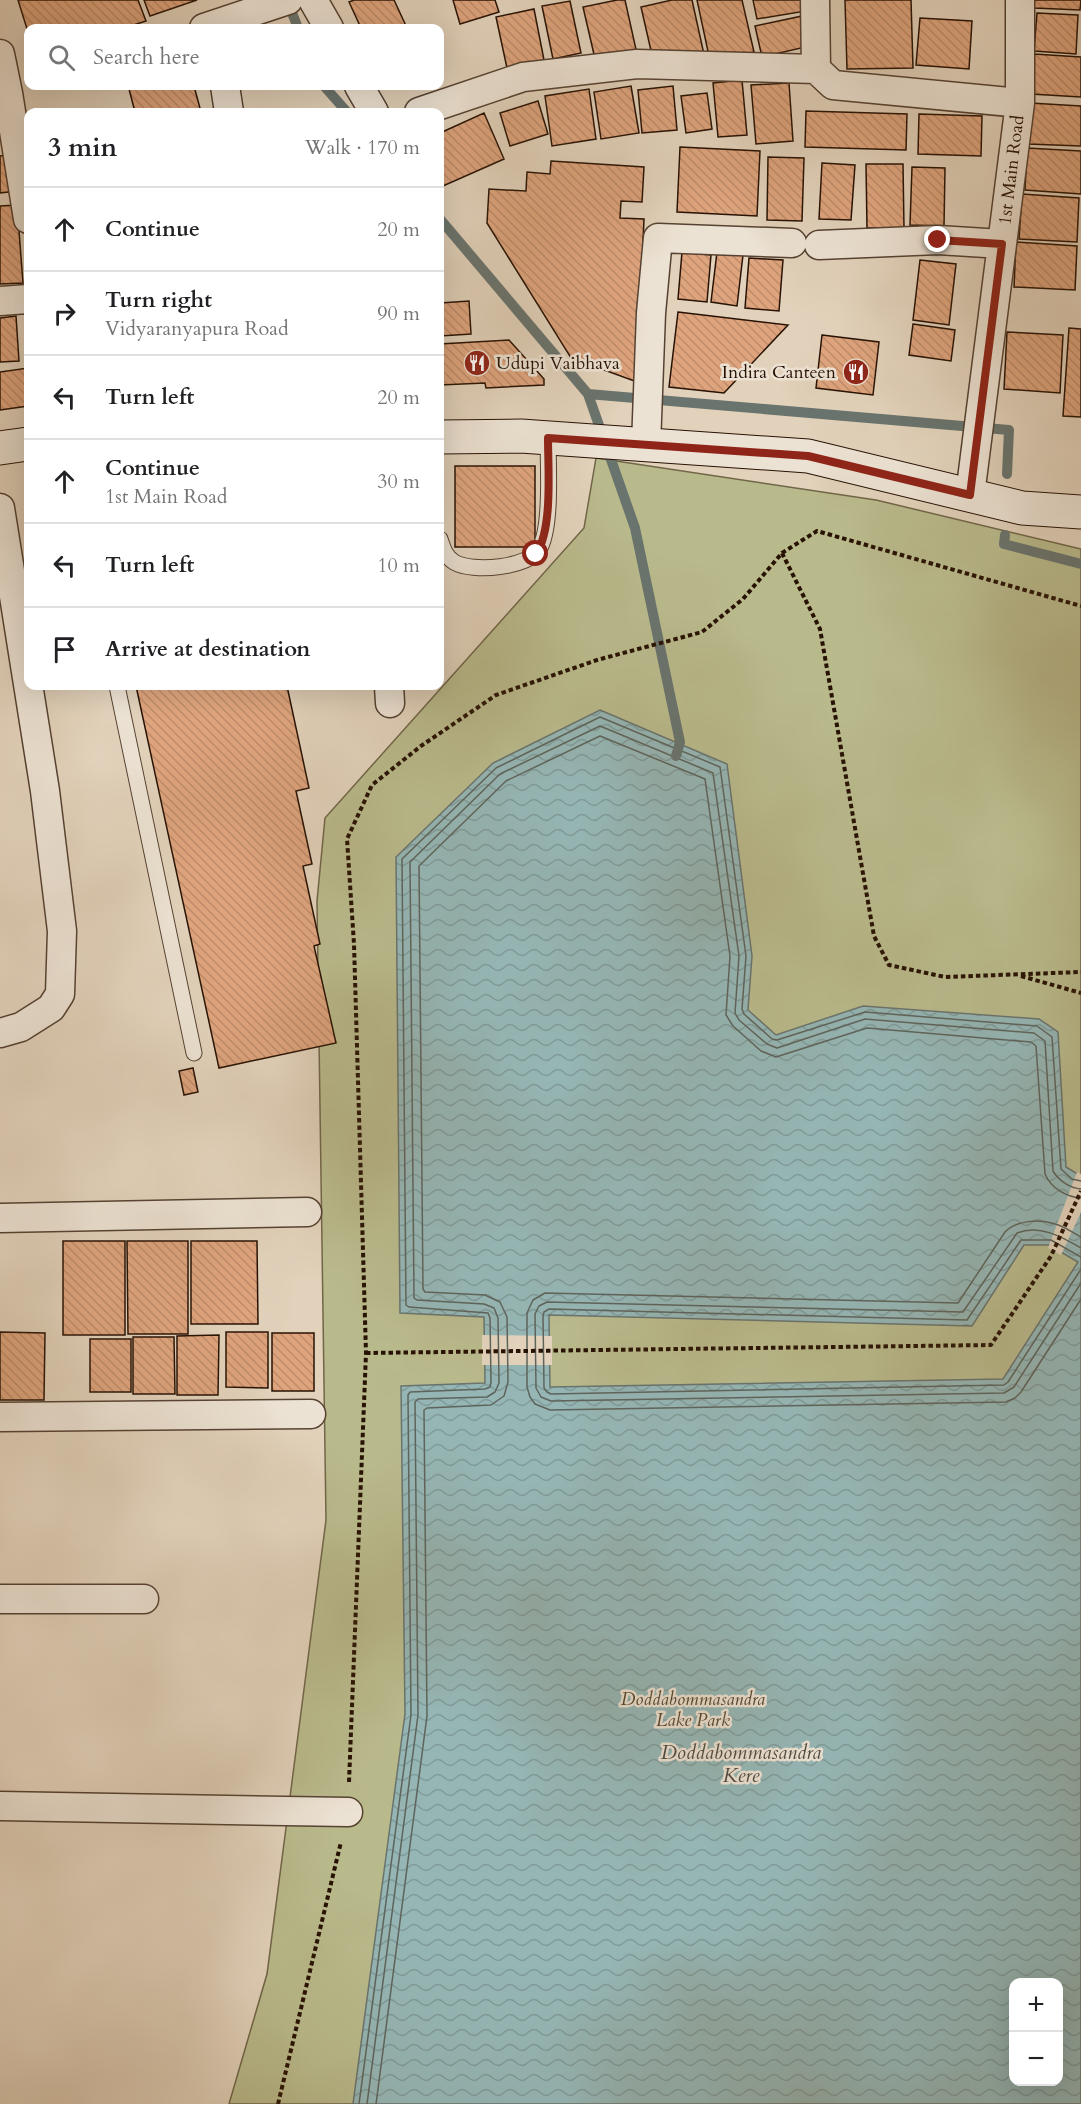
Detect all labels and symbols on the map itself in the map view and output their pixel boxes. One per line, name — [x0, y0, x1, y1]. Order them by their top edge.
street label: 1st Main Road — [992, 113, 1031, 226]
route end — [924, 226, 950, 252]
restaurant icon: Udupi Vaibhava — [462, 348, 492, 378]
place label: Udupi Vaibhava — [496, 351, 620, 376]
restaurant icon: Indira Canteen — [841, 357, 871, 387]
place label: Indira Canteen — [722, 360, 837, 385]
route start — [522, 540, 548, 566]
park label: Doddabommasandra Lake Park — [621, 1687, 765, 1733]
water label: Doddabommasandra Kere — [661, 1739, 821, 1789]

